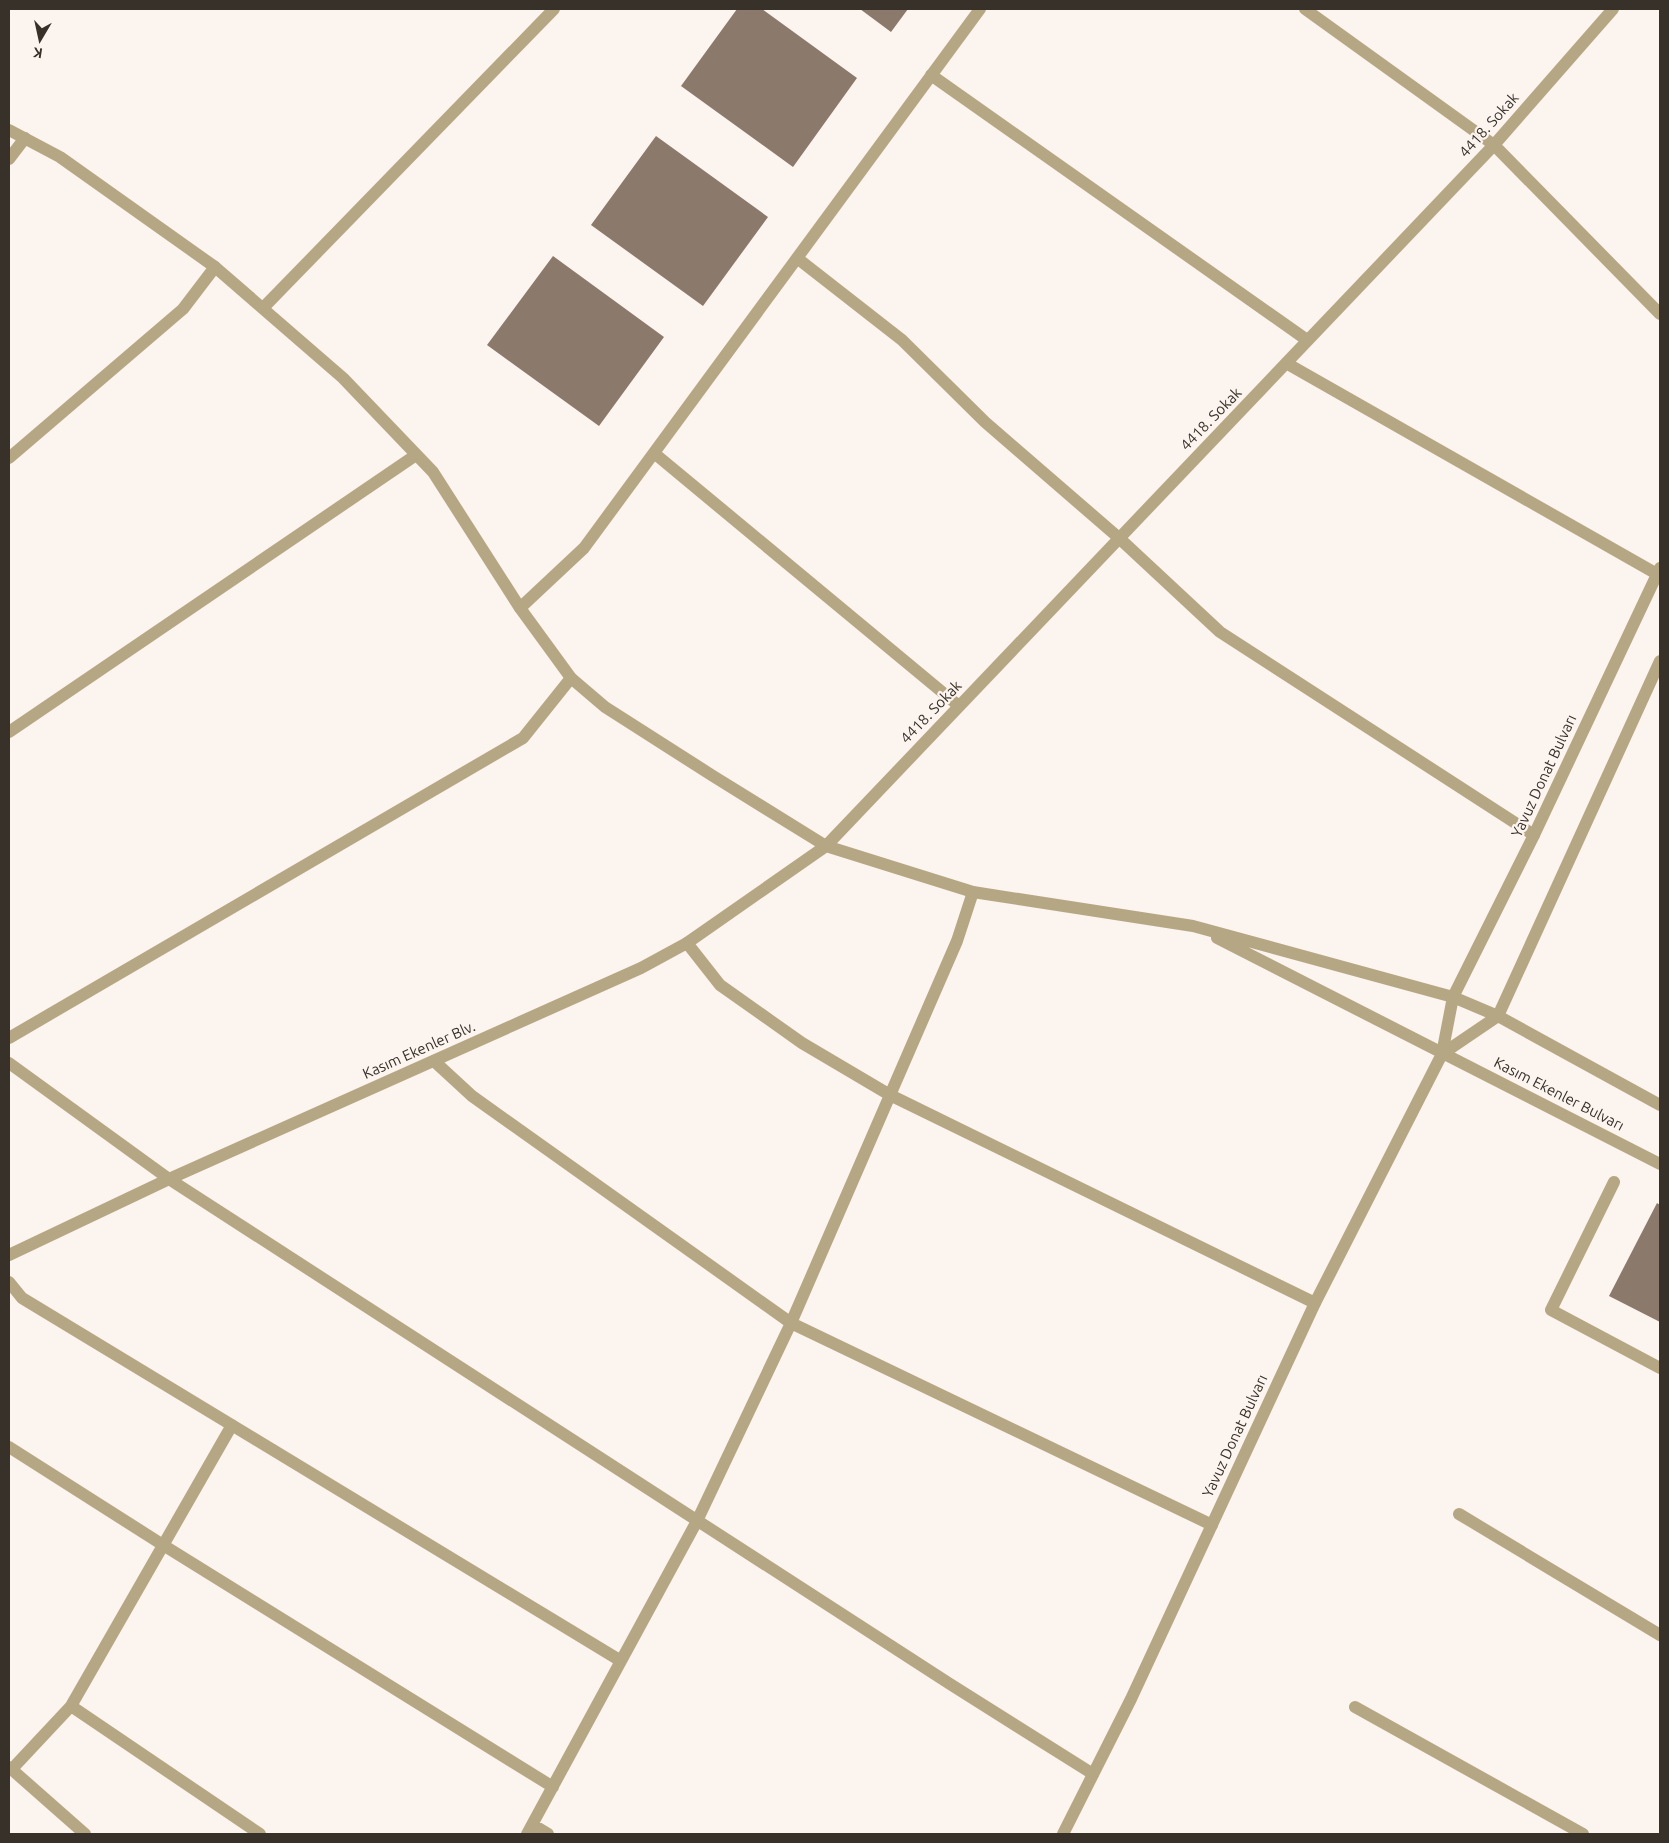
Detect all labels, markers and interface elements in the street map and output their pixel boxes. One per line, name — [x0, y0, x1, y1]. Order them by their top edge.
north arrow — [15, 15, 65, 65]
text: K — [31, 44, 44, 61]
street label: 4418. Sokak — [1455, 89, 1522, 160]
street label: 4418. Sokak — [1177, 384, 1245, 453]
street label: 4418. Sokak — [897, 677, 965, 746]
street label: Yavuz Donat Bulvarı — [1508, 712, 1579, 840]
street label: Kasım Ekenler Blv. — [360, 1017, 478, 1082]
street label: Kasım Ekenler Bulvarı — [1491, 1053, 1627, 1134]
street label: Yavuz Donat Bulvarı — [1199, 1372, 1270, 1500]

